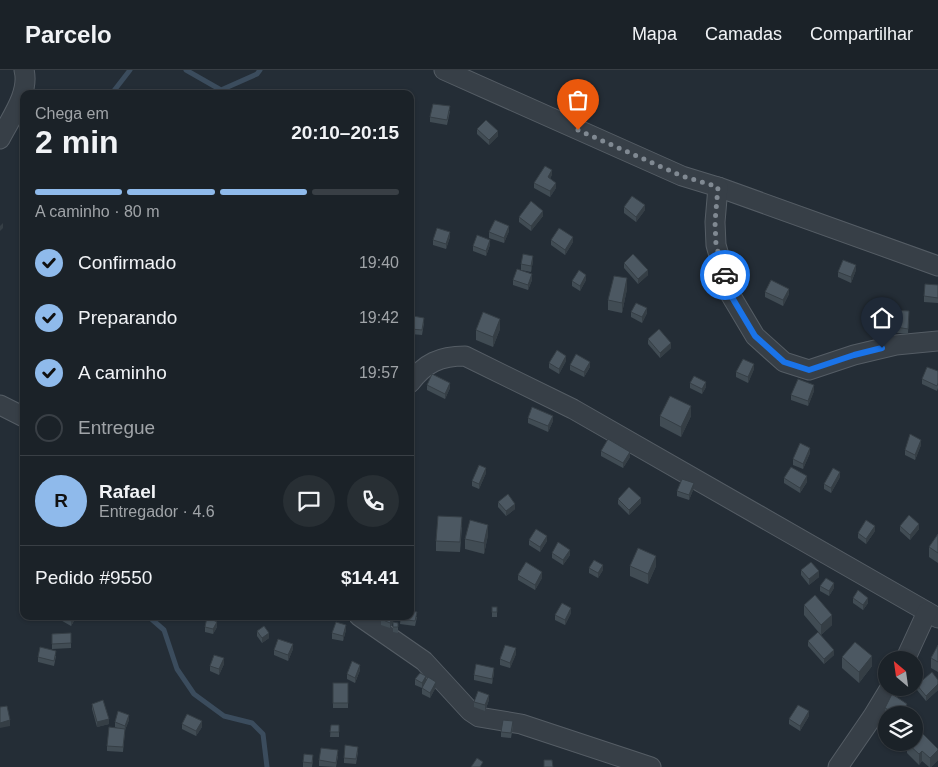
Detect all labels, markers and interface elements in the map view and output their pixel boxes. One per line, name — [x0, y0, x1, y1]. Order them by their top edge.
text: Parcelo — [25, 21, 112, 48]
text: Mapa — [632, 24, 677, 44]
text: Camadas — [705, 24, 782, 44]
text: Compartilhar — [810, 24, 913, 44]
pin — [557, 79, 599, 130]
icon: bag — [564, 86, 592, 114]
text: Chega em — [35, 105, 109, 122]
text: 20:10–20:15 — [291, 122, 399, 143]
text: 2 min — [35, 124, 119, 160]
text: A caminho · 80 m — [35, 203, 160, 220]
icon: check — [35, 249, 63, 277]
courier — [700, 250, 750, 300]
text: Confirmado — [78, 252, 176, 273]
text: 19:40 — [359, 254, 399, 271]
icon: car — [711, 261, 739, 289]
pin — [861, 297, 903, 348]
icon: check — [35, 304, 63, 332]
icon: home — [868, 304, 896, 332]
text: Preparando — [78, 307, 177, 328]
text: 19:42 — [359, 309, 399, 326]
icon: check — [35, 359, 63, 387]
text: A caminho — [78, 362, 167, 383]
text: 19:57 — [359, 364, 399, 381]
text: Entregue — [78, 417, 155, 438]
button: chat — [283, 475, 335, 527]
button: phone — [347, 475, 399, 527]
text: Rafael — [99, 481, 156, 502]
text: R — [54, 490, 68, 511]
text: Entregador · 4.6 — [99, 503, 215, 520]
text: Pedido #9550 — [35, 567, 152, 588]
text: $14.41 — [341, 567, 399, 588]
north arrow — [878, 651, 922, 696]
map controls — [878, 651, 923, 751]
button: layers — [878, 706, 923, 751]

